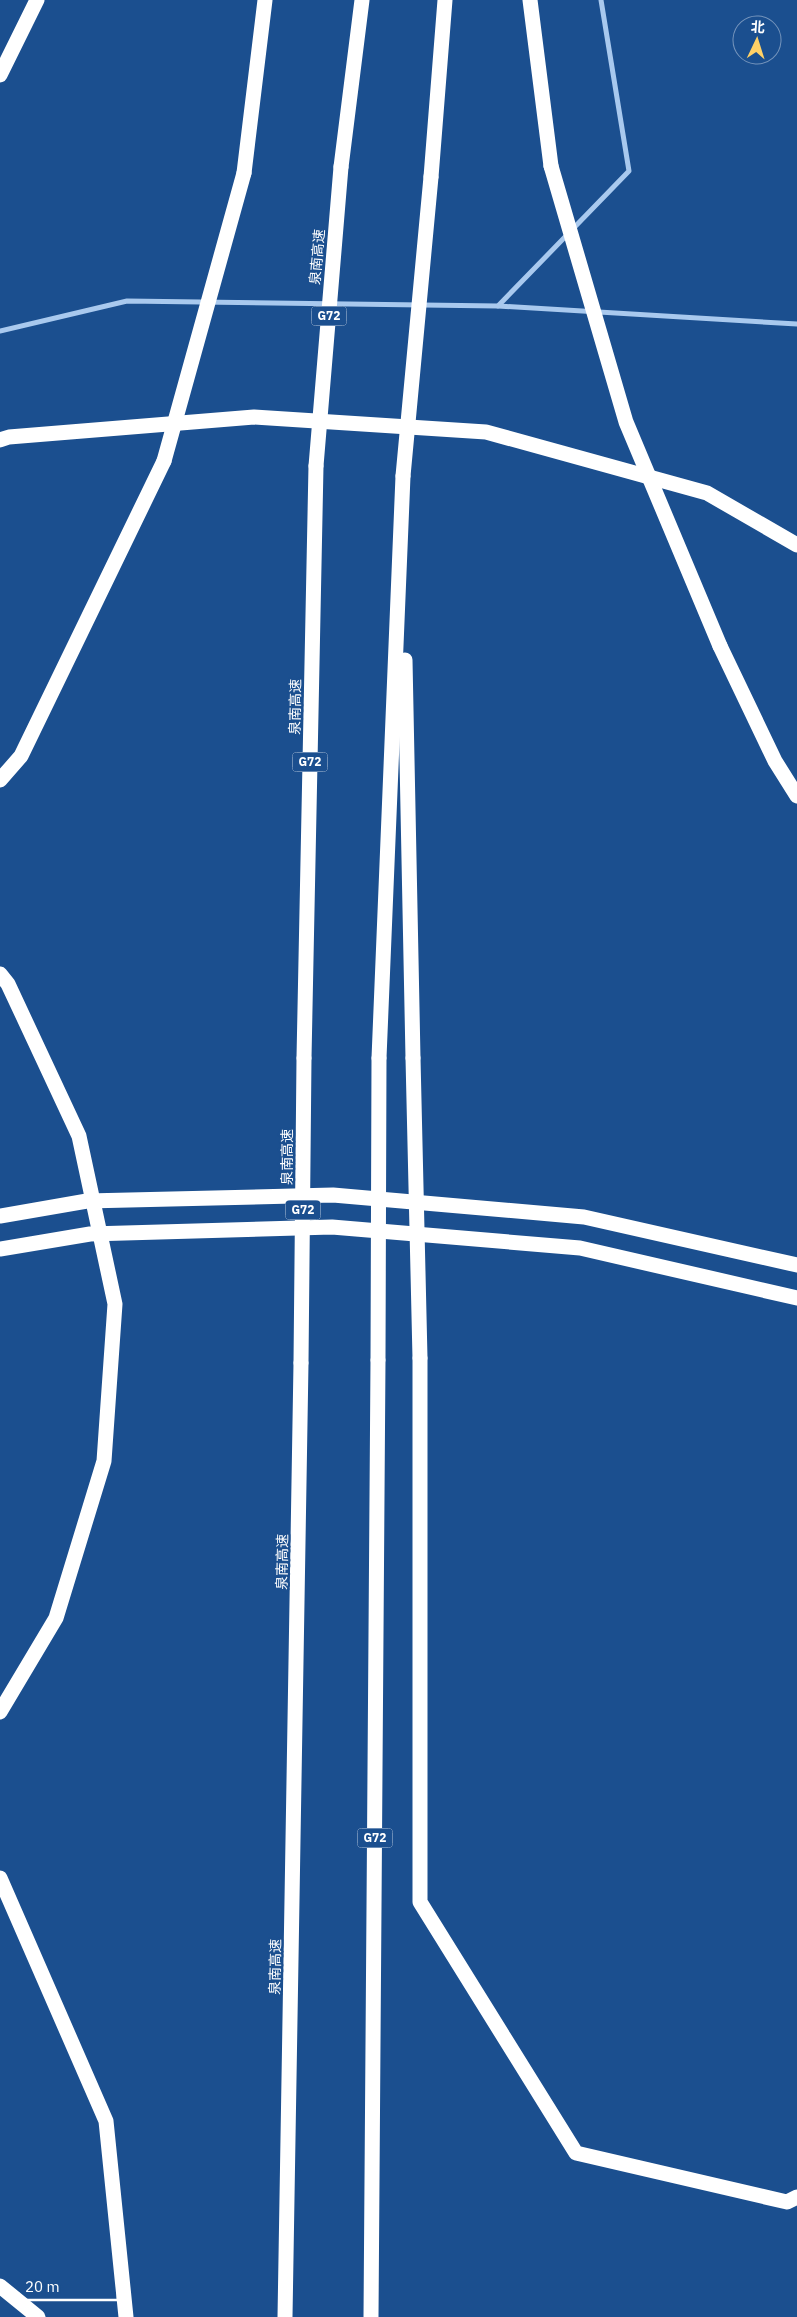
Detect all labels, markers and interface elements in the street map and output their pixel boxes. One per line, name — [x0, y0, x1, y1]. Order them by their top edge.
north arrow — [732, 15, 782, 65]
text: 北 — [750, 18, 766, 36]
street label: 泉南高速 — [306, 228, 328, 286]
road number: G72 — [312, 306, 346, 326]
street label: 泉南高速 — [286, 679, 304, 735]
road number: G72 — [292, 752, 328, 772]
street label: 泉南高速 — [278, 1129, 296, 1185]
road number: G72 — [286, 1200, 320, 1220]
street label: 泉南高速 — [273, 1534, 291, 1590]
road number: G72 — [358, 1829, 392, 1848]
street label: 泉南高速 — [266, 1939, 284, 1995]
scale bar — [18, 2270, 118, 2302]
text: 20 m — [25, 2277, 60, 2296]

